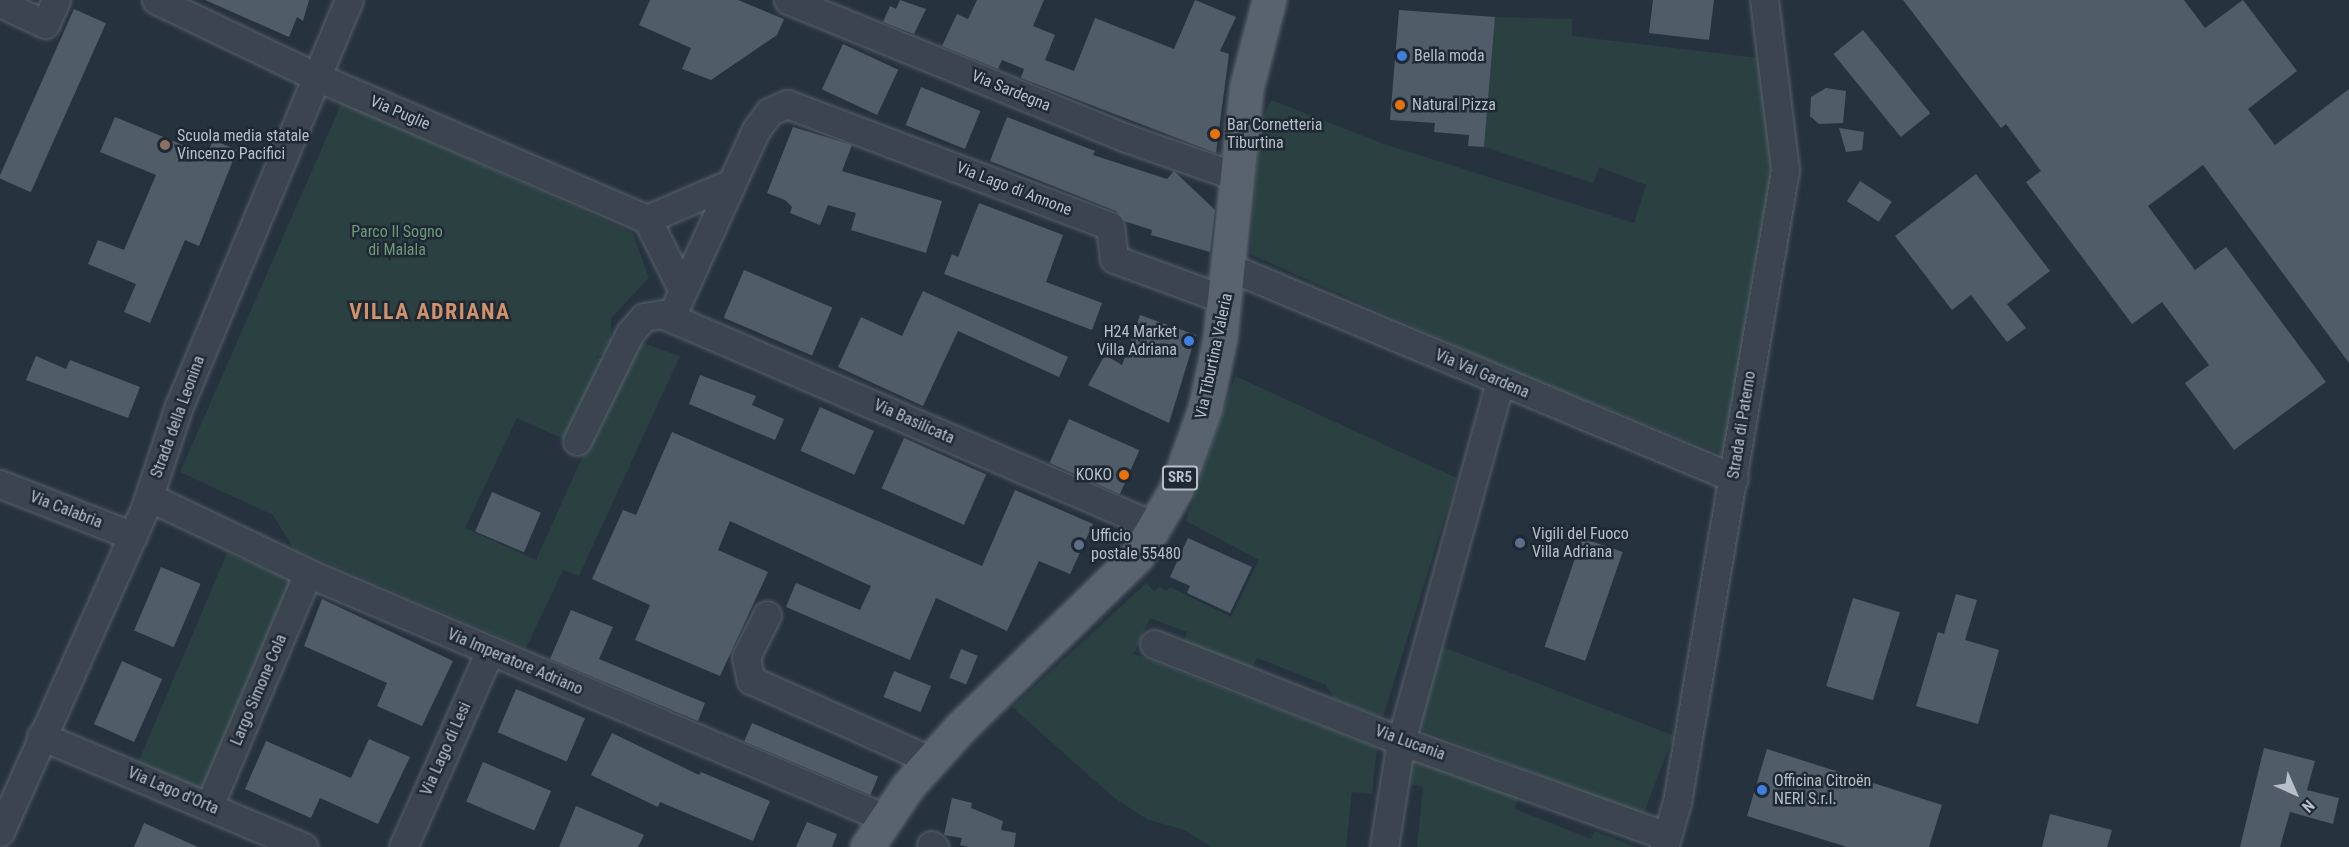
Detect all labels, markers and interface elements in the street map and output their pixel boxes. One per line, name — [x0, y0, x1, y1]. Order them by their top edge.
place label: Bella moda — [1414, 46, 1485, 66]
marker: Bella moda — [1395, 49, 1409, 63]
street label: Via Sardegna — [969, 66, 1053, 116]
street label: Via Puglie — [367, 92, 433, 134]
place label: Natural Pizza — [1412, 95, 1496, 115]
marker: Natural Pizza — [1393, 98, 1407, 112]
place label: Bar Cornetteria Tiburtina — [1227, 115, 1322, 153]
place label: Scuola media statale Vincenzo Pacifici — [177, 126, 309, 164]
marker: Bar Cornetteria Tiburtina — [1208, 127, 1222, 141]
marker: Scuola media statale Vincenzo Pacifici — [158, 138, 172, 152]
street label: Via Lago di Annone — [954, 158, 1074, 220]
park label: Parco Il Sogno di Malala — [351, 222, 443, 260]
street label: Via Tiburtina Valeria — [1191, 291, 1237, 421]
district label: VILLA ADRIANA — [349, 299, 511, 325]
place label: H24 Market Villa Adriana — [1097, 322, 1177, 360]
marker: H24 Market Villa Adriana — [1182, 334, 1196, 348]
street label: Via Val Gardena — [1432, 346, 1532, 402]
street label: Strada della Leonina — [147, 353, 209, 481]
street label: Strada di Paterno — [1724, 370, 1760, 480]
street label: Via Basilicata — [871, 396, 957, 448]
place label: KOKO — [1076, 465, 1112, 485]
road number: SR5 — [1162, 466, 1198, 490]
marker: KOKO — [1117, 468, 1131, 482]
street label: Via Calabria — [27, 487, 105, 533]
place label: Vigili del Fuoco Villa Adriana — [1532, 524, 1629, 562]
place label: Ufficio postale 55480 — [1091, 526, 1181, 564]
marker: Vigili del Fuoco Villa Adriana — [1513, 536, 1527, 550]
marker: Ufficio postale 55480 — [1072, 538, 1086, 552]
street label: Via Imperatore Adriano — [444, 625, 586, 699]
street label: Largo Simone Cola — [227, 631, 291, 749]
street label: Via Lago di Lesi — [417, 699, 475, 799]
street label: Via Lucania — [1372, 721, 1448, 765]
street label: Via Lago d'Orta — [125, 763, 221, 819]
north arrow — [2265, 763, 2325, 823]
place label: Officina Citroën NERI S.r.l. — [1774, 771, 1871, 809]
marker: Officina Citroën NERI S.r.l. — [1755, 783, 1769, 797]
text: N — [2298, 796, 2318, 816]

